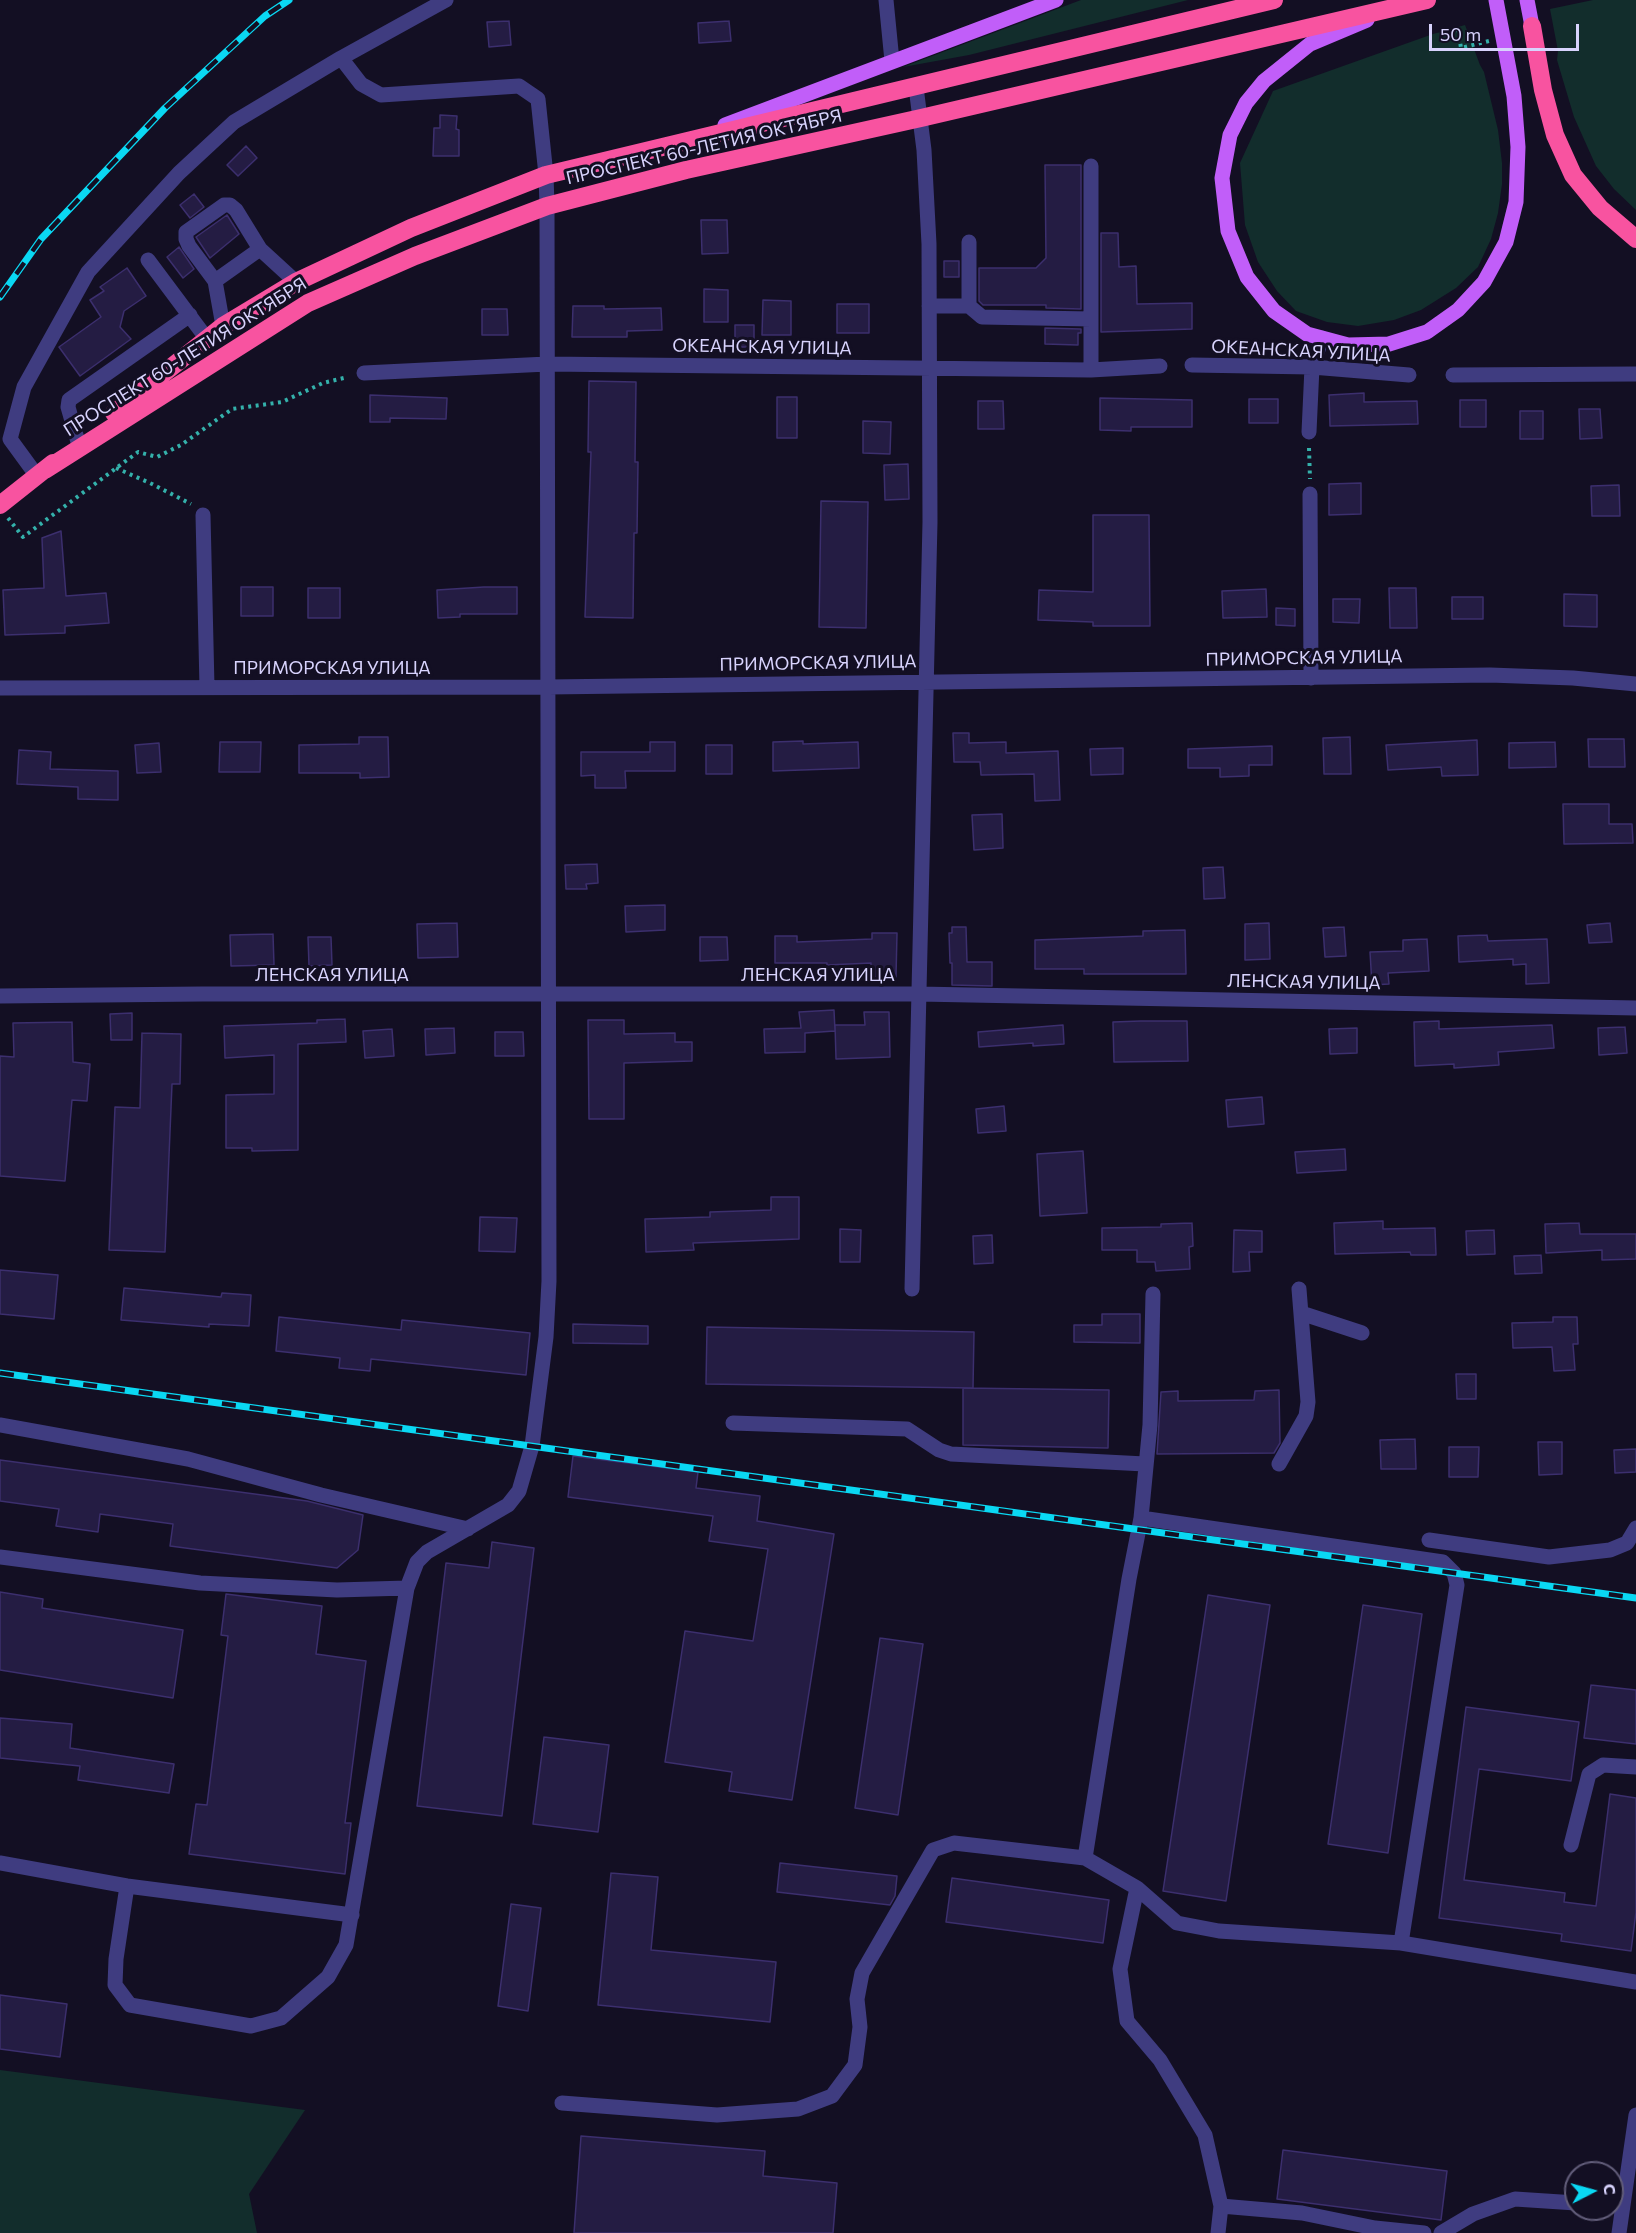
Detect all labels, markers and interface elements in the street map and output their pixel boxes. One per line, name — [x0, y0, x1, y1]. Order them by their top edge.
scale bar — [1432, 12, 1582, 50]
text: 50 m — [1440, 23, 1481, 45]
street label: ПРОСПЕКТ 60-ЛЕТИЯ ОКТЯБРЯ — [564, 105, 844, 189]
street label: ПРОСПЕКТ 60-ЛЕТИЯ ОКТЯБРЯ — [60, 273, 310, 441]
street label: ОКЕАНСКАЯ УЛИЦА — [672, 335, 852, 359]
street label: ОКЕАНСКАЯ УЛИЦА — [1211, 336, 1391, 366]
street label: ПРИМОРСКАЯ УЛИЦА — [1205, 645, 1403, 671]
street label: ПРИМОРСКАЯ УЛИЦА — [719, 650, 917, 676]
street label: ПРИМОРСКАЯ УЛИЦА — [233, 657, 431, 679]
street label: ЛЕНСКАЯ УЛИЦА — [255, 964, 409, 986]
street label: ЛЕНСКАЯ УЛИЦА — [741, 964, 895, 986]
street label: ЛЕНСКАЯ УЛИЦА — [1227, 970, 1381, 994]
north arrow — [1564, 2161, 1624, 2221]
text: С — [1600, 2183, 1620, 2196]

